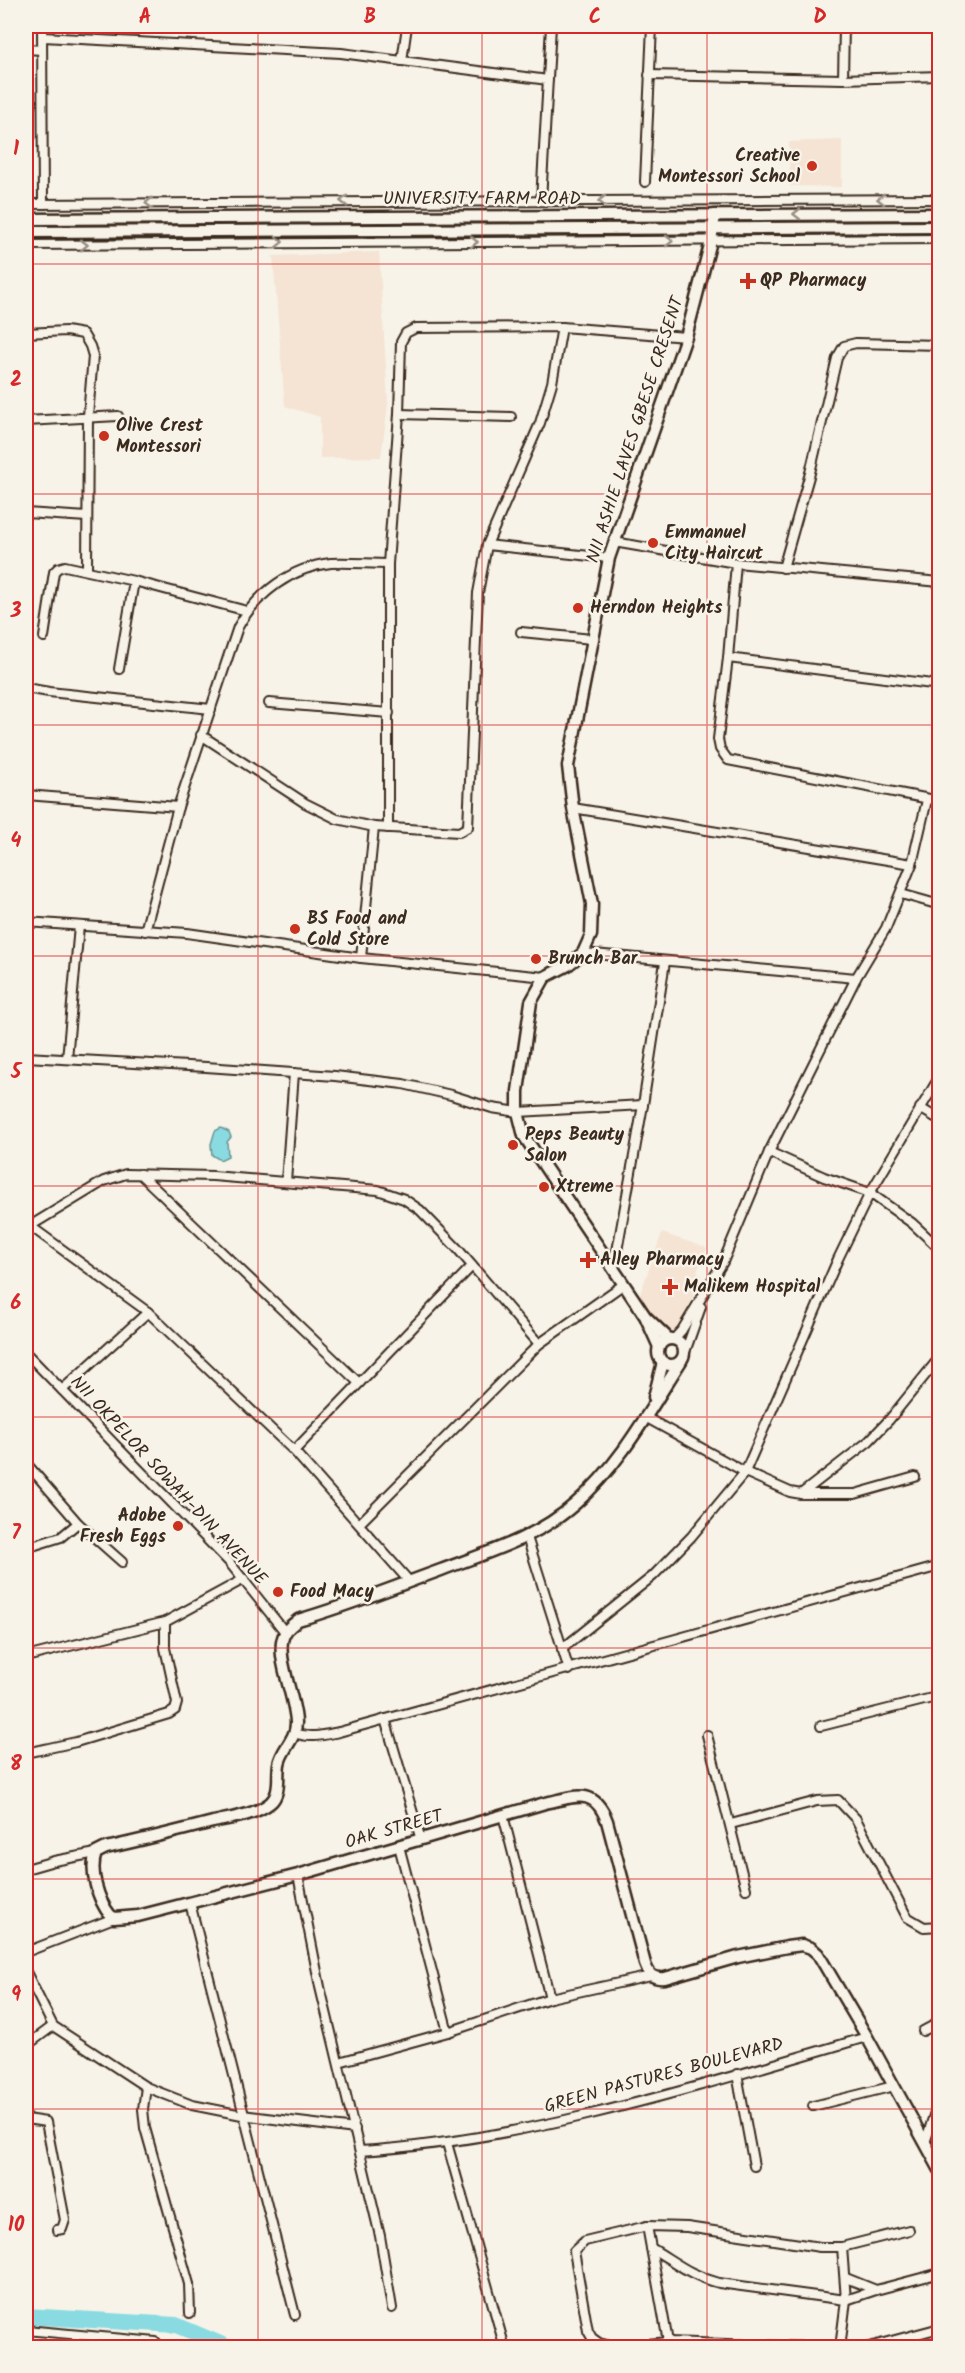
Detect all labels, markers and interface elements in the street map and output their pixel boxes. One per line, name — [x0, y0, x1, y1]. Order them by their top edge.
text: A — [139, 2, 151, 34]
text: B — [364, 2, 376, 34]
text: C — [589, 2, 601, 34]
text: D — [813, 2, 827, 34]
text: 1 — [13, 134, 19, 166]
place label: Creative Montessori School — [658, 142, 800, 192]
marker: Creative Montessori School — [805, 159, 819, 173]
street label: UNIVERSITY FARM ROAD — [383, 185, 581, 214]
one-way arrow — [877, 193, 886, 205]
one-way arrow — [340, 195, 349, 207]
one-way arrow — [598, 195, 607, 207]
one-way arrow — [145, 197, 154, 209]
one-way arrow — [793, 208, 802, 220]
one-way arrow — [664, 235, 673, 247]
one-way arrow — [274, 236, 283, 248]
one-way arrow — [469, 236, 478, 248]
one-way arrow — [79, 239, 88, 251]
place label: QP Pharmacy — [760, 267, 867, 296]
marker: QP Pharmacy — [741, 274, 755, 288]
street label: NII ASHIE LAVES GBESE CRESENT — [579, 292, 693, 567]
text: 2 — [10, 365, 22, 397]
place label: Olive Crest Montessori — [116, 412, 204, 462]
marker: Olive Crest Montessori — [97, 429, 111, 443]
place label: Emmanuel City Haircut — [665, 519, 764, 569]
marker: Emmanuel City Haircut — [646, 536, 660, 550]
place label: Herndon Heights — [590, 594, 723, 623]
text: 3 — [10, 596, 22, 628]
marker: Herndon Heights — [571, 601, 585, 615]
text: 4 — [11, 826, 22, 858]
place label: BS Food and Cold Store — [307, 905, 407, 955]
marker: BS Food and Cold Store — [288, 922, 302, 936]
place label: Brunch Bar — [548, 945, 639, 974]
marker: Brunch Bar — [529, 952, 543, 966]
text: 5 — [10, 1057, 23, 1089]
place label: Peps Beauty Salon — [525, 1121, 625, 1171]
marker: Peps Beauty Salon — [506, 1138, 520, 1152]
place label: Xtreme — [555, 1173, 614, 1202]
marker: Xtreme — [537, 1180, 551, 1194]
place label: Alley Pharmacy — [600, 1246, 724, 1275]
marker: Alley Pharmacy — [581, 1253, 595, 1267]
place label: Malikem Hospital — [684, 1273, 821, 1302]
marker: Malikem Hospital — [661, 1278, 679, 1296]
text: 6 — [11, 1288, 22, 1320]
street label: NII OKPELOR SOWAH-DIN AVENUE — [63, 1369, 274, 1593]
place label: Adobe Fresh Eggs — [80, 1502, 167, 1552]
text: 7 — [11, 1518, 21, 1550]
marker: Adobe Fresh Eggs — [171, 1519, 185, 1533]
place label: Food Macy — [290, 1578, 374, 1607]
marker: Food Macy — [271, 1585, 285, 1599]
text: 8 — [10, 1749, 22, 1781]
street label: OAK STREET — [342, 1802, 447, 1858]
text: 9 — [11, 1980, 21, 2012]
street label: GREEN PASTURES BOULEVARD — [541, 2030, 787, 2122]
text: 10 — [8, 2210, 25, 2242]

